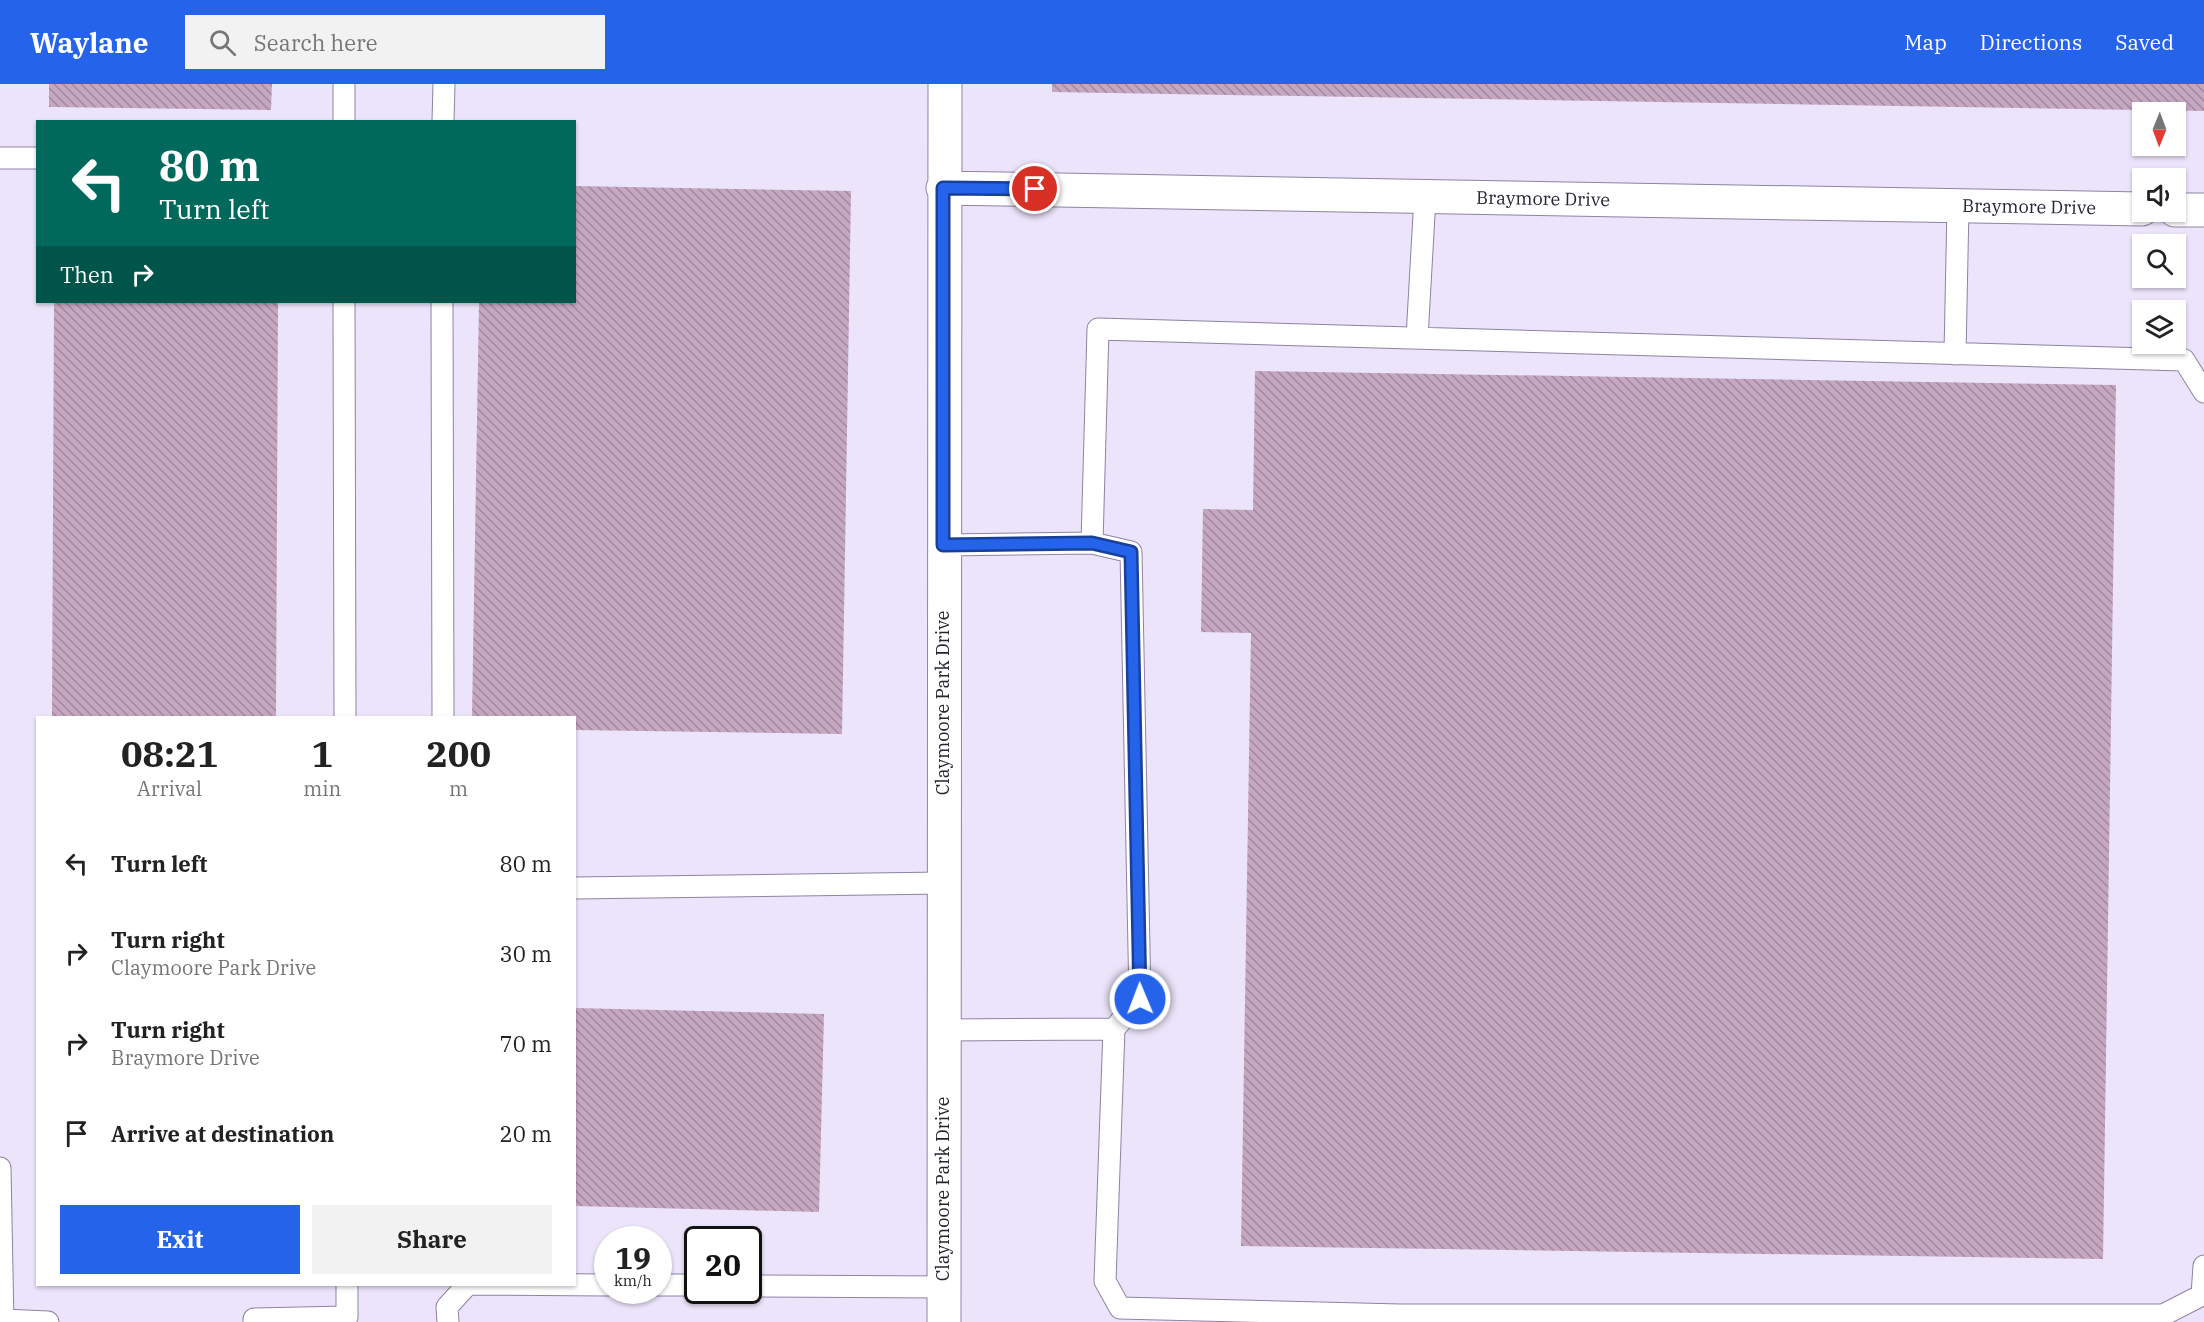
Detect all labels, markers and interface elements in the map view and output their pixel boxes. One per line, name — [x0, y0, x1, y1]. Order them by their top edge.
search box — [185, 15, 605, 69]
text: Waylane — [30, 24, 149, 61]
icon: search — [206, 26, 239, 59]
text: Search here — [254, 28, 378, 57]
text: Map — [1904, 28, 1947, 56]
text: Directions — [1980, 28, 2082, 56]
text: Saved — [2115, 28, 2174, 56]
north arrow — [2132, 102, 2186, 156]
map controls — [2132, 102, 2186, 354]
text: 80 m — [159, 138, 260, 193]
icon: left — [60, 144, 138, 222]
pin — [1009, 163, 1060, 214]
button: sound — [2132, 168, 2186, 222]
icon: arrive — [1018, 172, 1051, 205]
street label: Braymore Drive — [1476, 186, 1610, 211]
text: Turn left — [159, 191, 270, 226]
street label: Braymore Drive — [1962, 194, 2096, 219]
button: search — [2132, 234, 2186, 288]
icon: right — [126, 258, 159, 291]
text: Then — [60, 260, 114, 289]
button: layers — [2132, 300, 2186, 354]
street label: Claymoore Park Drive — [931, 611, 954, 795]
text: 08:21 — [121, 730, 218, 777]
text: 1 — [311, 730, 333, 777]
text: 200 — [426, 730, 491, 777]
text: Arrival — [137, 775, 202, 802]
text: min — [303, 775, 341, 802]
text: m — [449, 775, 468, 802]
icon: left — [60, 847, 93, 880]
text: Turn left — [111, 849, 207, 878]
text: 80 m — [500, 849, 552, 878]
text: Turn right — [111, 925, 225, 954]
icon: right — [60, 937, 93, 970]
text: 30 m — [500, 939, 552, 968]
text: Claymoore Park Drive — [111, 954, 316, 981]
position arrow — [1108, 967, 1172, 1031]
text: Turn right — [111, 1015, 225, 1044]
icon: right — [60, 1027, 93, 1060]
text: 70 m — [500, 1029, 552, 1058]
text: Braymore Drive — [111, 1044, 260, 1071]
street label: Claymoore Park Drive — [931, 1097, 954, 1281]
icon: arrive — [60, 1117, 93, 1150]
text: Arrive at destination — [111, 1119, 334, 1148]
text: 20 m — [500, 1119, 552, 1148]
button: Exit — [60, 1205, 300, 1274]
button: Share — [312, 1205, 552, 1274]
speed limit sign: 20 — [684, 1226, 762, 1304]
text: 19 — [615, 1238, 651, 1277]
text: km/h — [614, 1271, 652, 1290]

